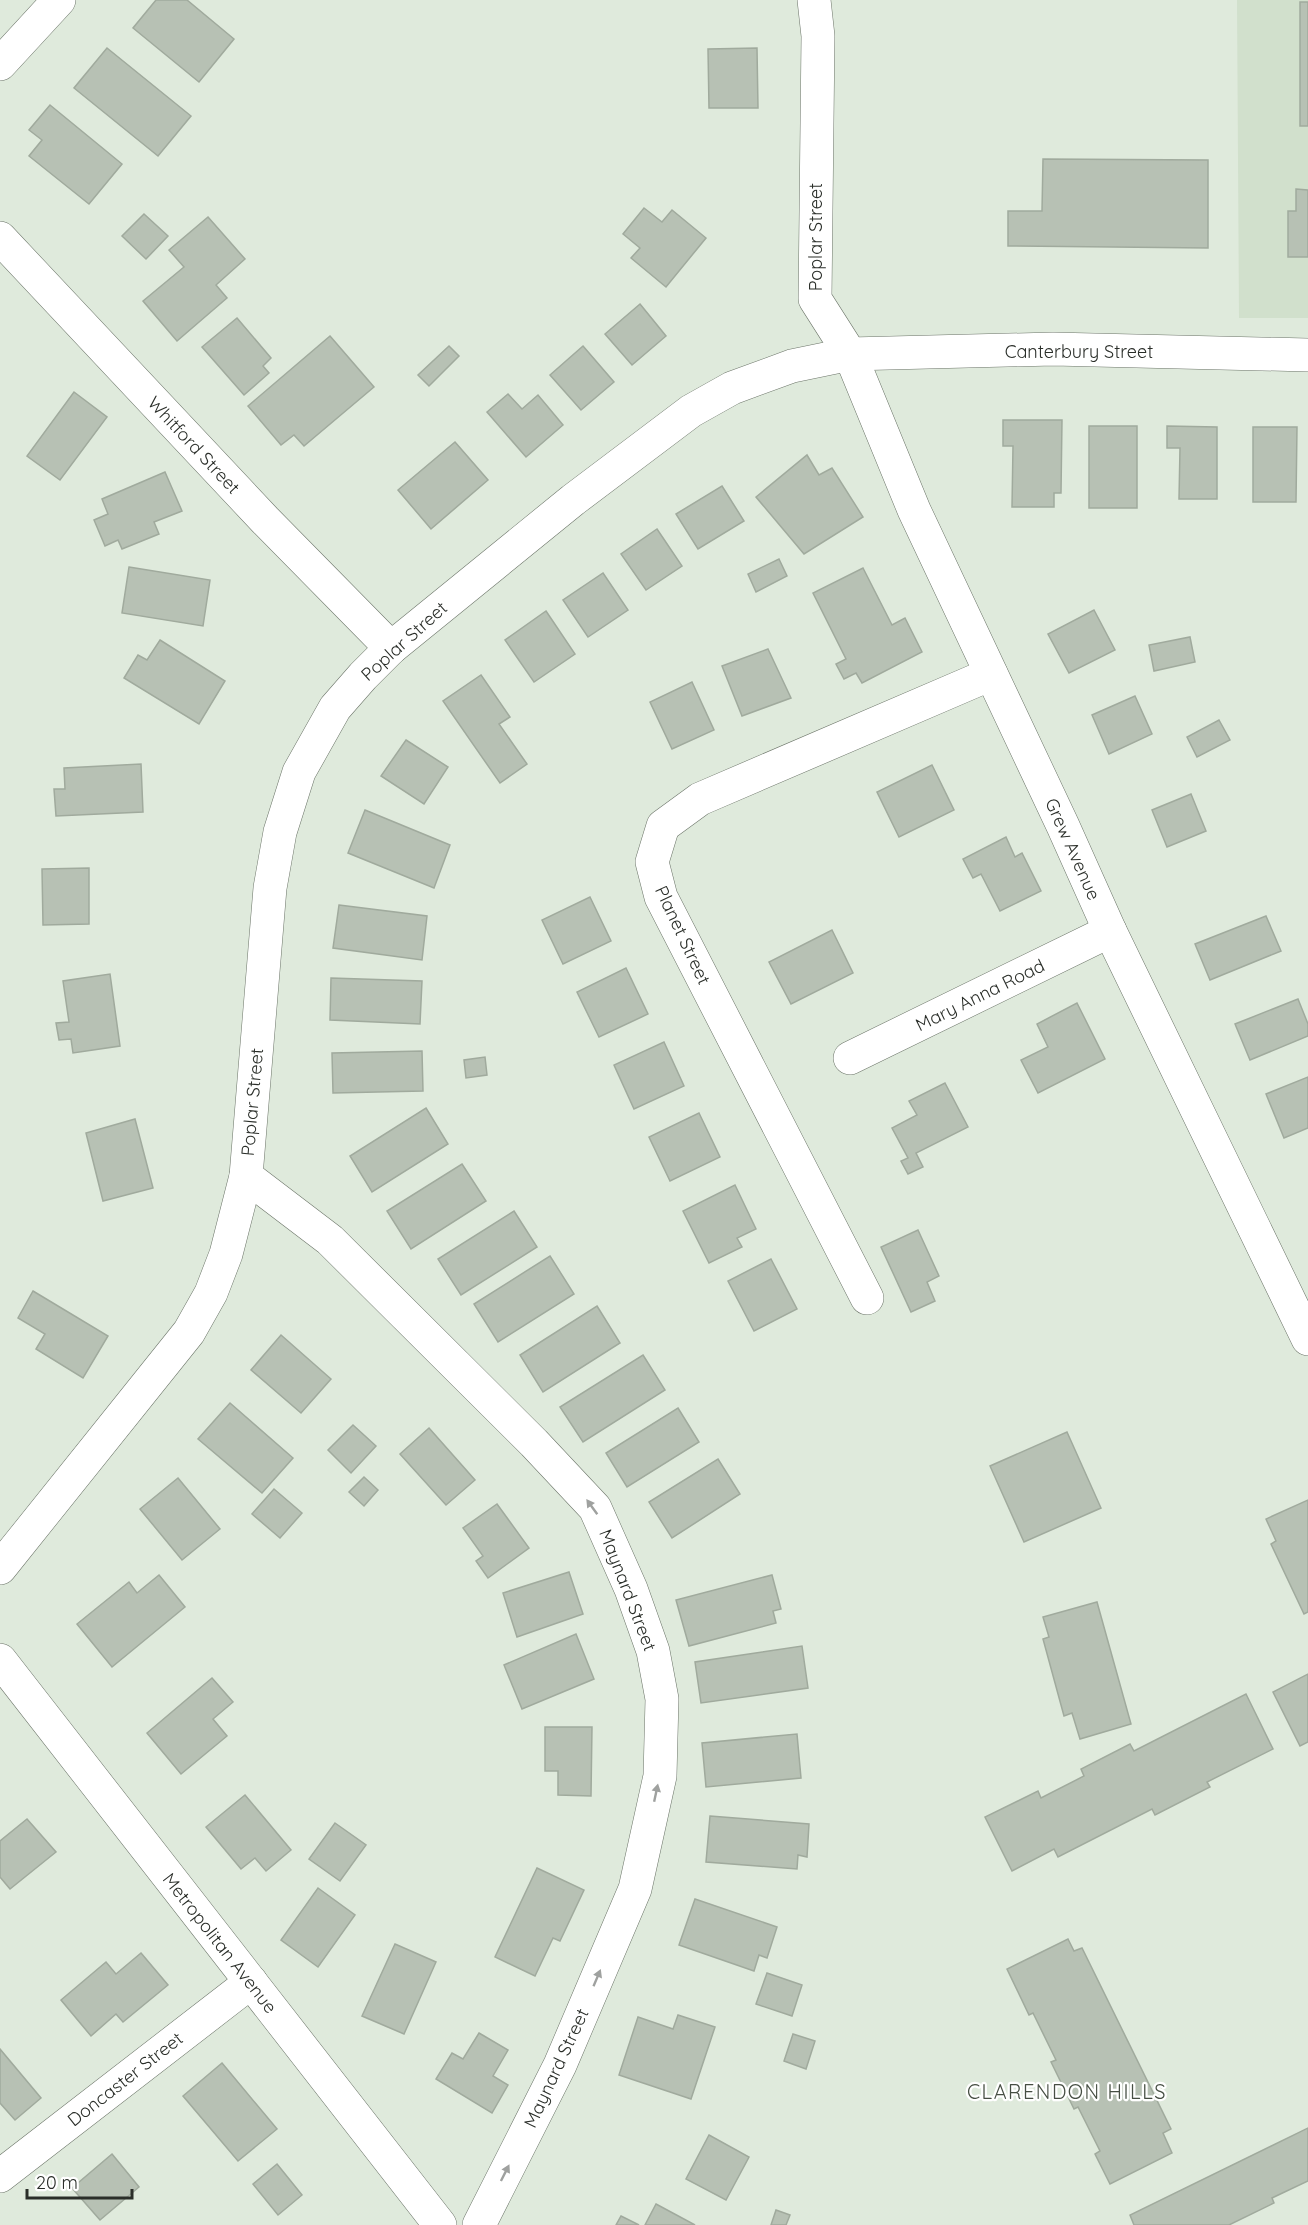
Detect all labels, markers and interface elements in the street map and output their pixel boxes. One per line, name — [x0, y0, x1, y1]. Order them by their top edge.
street label: Poplar Street — [804, 183, 827, 291]
street label: Canterbury Street — [1005, 340, 1153, 363]
street label: Whitford Street — [143, 391, 245, 499]
street label: Poplar Street — [356, 596, 452, 686]
street label: Grew Avenue — [1040, 794, 1106, 904]
street label: Planet Street — [650, 882, 716, 988]
street label: Mary Anna Road — [912, 954, 1048, 1036]
street label: Poplar Street — [236, 1047, 268, 1157]
one-way arrow — [586, 1499, 598, 1515]
street label: Maynard Street — [594, 1526, 662, 1654]
one-way arrow — [652, 1783, 662, 1802]
street label: Metropolitan Avenue — [158, 1868, 282, 2018]
one-way arrow — [592, 1968, 602, 1986]
street label: Maynard Street — [518, 2005, 594, 2131]
street label: Doncaster Street — [63, 2027, 187, 2131]
district label: CLARENDON HILLS — [967, 2079, 1167, 2104]
scale bar — [27, 2162, 132, 2200]
one-way arrow — [500, 2164, 510, 2181]
text: 20 m — [36, 2171, 78, 2194]

